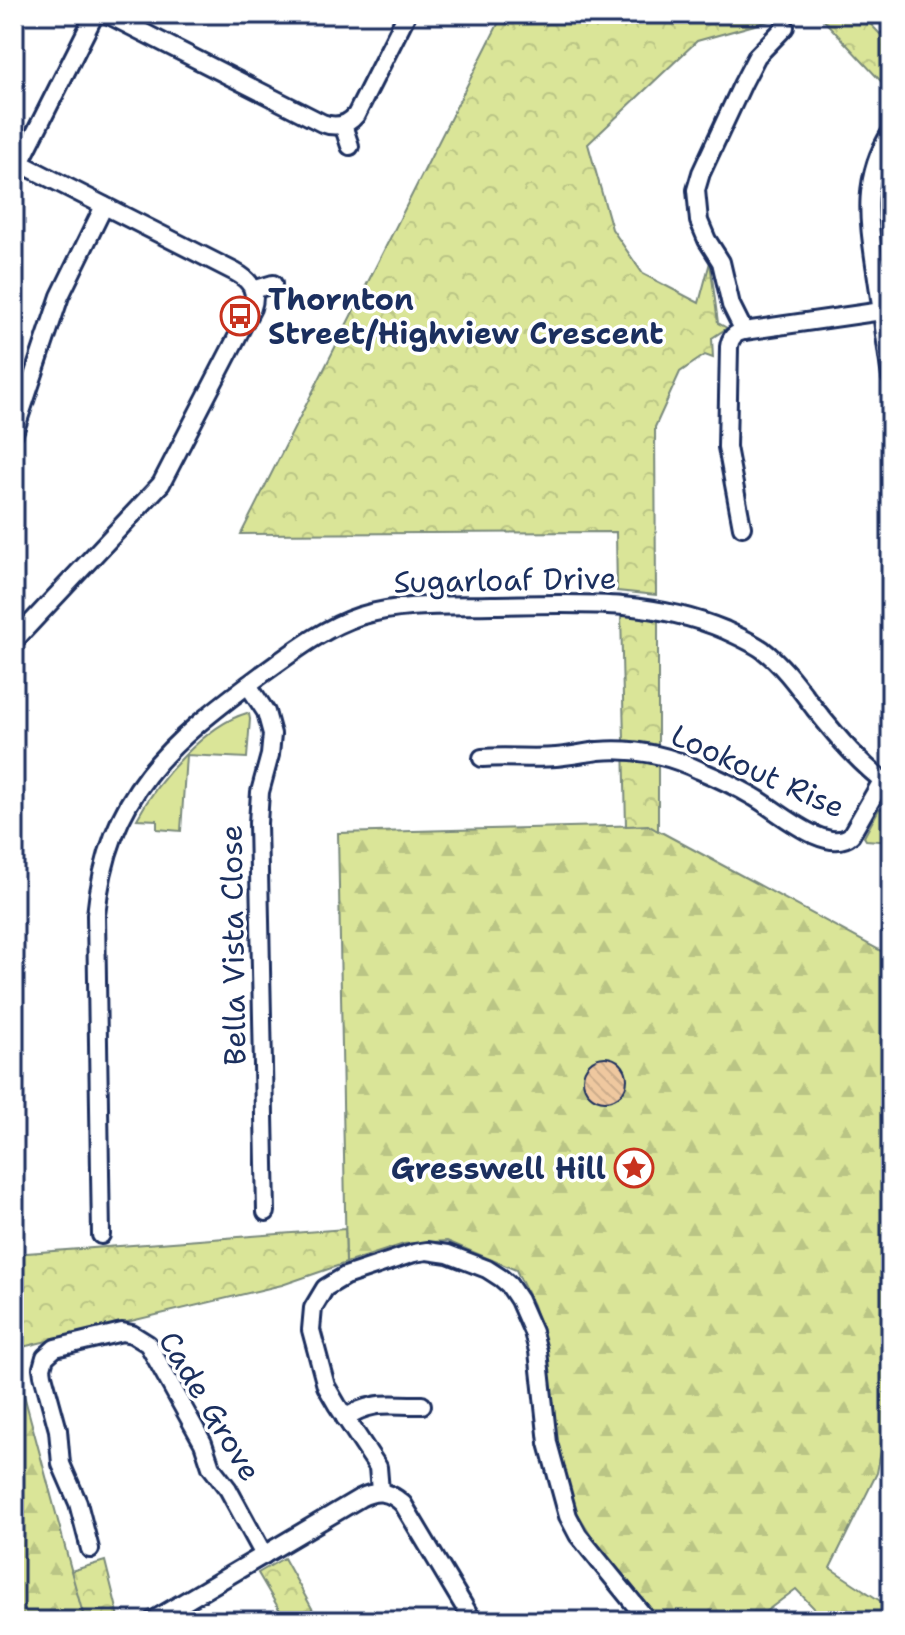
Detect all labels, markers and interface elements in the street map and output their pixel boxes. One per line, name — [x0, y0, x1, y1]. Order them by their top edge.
place label: Thornton Street/Highview Crescent — [268, 279, 664, 354]
bus stop icon: Thornton Street/Highview Crescent — [219, 295, 261, 337]
street label: Sugarloaf Drive — [393, 558, 617, 602]
street label: Lookout Rise — [665, 714, 851, 828]
street label: Bella Vista Close — [210, 824, 256, 1066]
place icon: Gresswell Hill — [613, 1147, 655, 1189]
place label: Gresswell Hill — [391, 1148, 606, 1189]
street label: Cade Grove — [149, 1323, 271, 1489]

